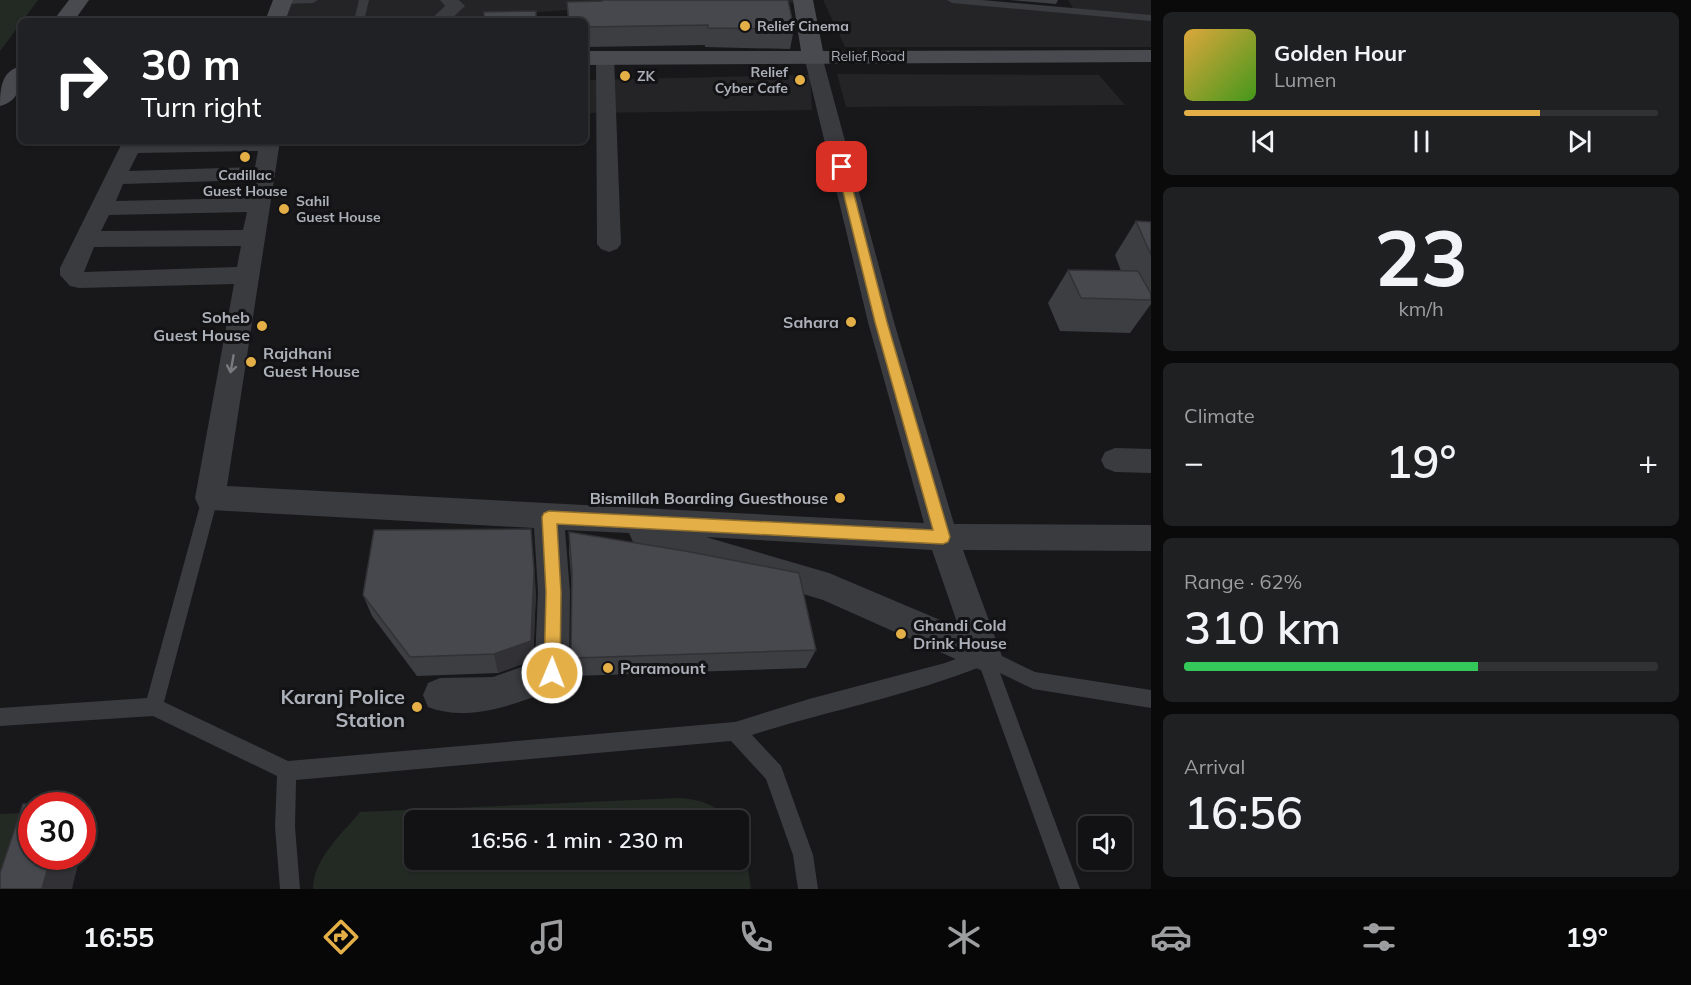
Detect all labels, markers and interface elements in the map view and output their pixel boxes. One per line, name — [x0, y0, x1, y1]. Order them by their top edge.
place label: Relief Cinema — [757, 17, 849, 35]
marker: Relief Cinema — [738, 19, 752, 33]
text: 30 m — [141, 38, 241, 91]
text: Golden Hour — [1274, 39, 1406, 67]
icon: right — [42, 42, 120, 120]
street label: Relief Road — [831, 47, 905, 65]
place label: Relief Cyber Cafe — [715, 63, 789, 97]
place label: ZK — [637, 67, 656, 85]
text: Lumen — [1274, 67, 1336, 92]
marker: ZK — [618, 69, 632, 83]
marker: Relief Cyber Cafe — [793, 73, 807, 87]
text: Turn right — [141, 90, 261, 124]
icon: previous — [1247, 125, 1280, 158]
icon: pause — [1405, 125, 1438, 158]
icon: next — [1563, 125, 1596, 158]
pin — [816, 141, 867, 192]
marker: Cadillac Guest House — [238, 150, 252, 164]
icon: arrive — [825, 150, 858, 183]
place label: Cadillac Guest House — [203, 166, 288, 200]
place label: Sahil Guest House — [296, 192, 381, 226]
marker: Sahil Guest House — [277, 202, 291, 216]
text: 23 — [1374, 208, 1468, 306]
text: km/h — [1398, 296, 1444, 321]
place label: Soheb Guest House — [153, 307, 250, 345]
place label: Sahara — [783, 312, 839, 332]
marker: Sahara — [844, 315, 858, 329]
marker: Soheb Guest House — [255, 319, 269, 333]
place label: Rajdhani Guest House — [263, 343, 360, 381]
one-way arrow — [226, 354, 237, 374]
marker: Rajdhani Guest House — [244, 355, 258, 369]
text: Climate — [1184, 403, 1255, 428]
text: 19° — [1386, 433, 1456, 489]
text: − — [1184, 441, 1204, 482]
text: + — [1638, 441, 1658, 482]
place label: Bismillah Boarding Guesthouse — [590, 488, 828, 508]
marker: Bismillah Boarding Guesthouse — [833, 491, 847, 505]
text: Range · 62% — [1184, 569, 1302, 594]
text: 310 km — [1184, 599, 1341, 655]
place label: Ghandi Cold Drink House — [913, 615, 1007, 653]
marker: Ghandi Cold Drink House — [894, 627, 908, 641]
position arrow — [520, 641, 584, 705]
place label: Paramount — [620, 658, 705, 678]
marker: Paramount — [601, 661, 615, 675]
place label: Karanj Police Station — [280, 684, 405, 732]
marker: Karanj Police Station — [410, 700, 424, 714]
text: Arrival — [1184, 754, 1245, 779]
text: 16:56 — [1184, 784, 1303, 840]
speed limit sign: 30 — [18, 792, 96, 870]
map controls — [1078, 816, 1132, 870]
button: sound — [1078, 816, 1132, 870]
text: 16:56 · 1 min · 230 m — [469, 826, 684, 854]
icon: directions — [320, 916, 362, 958]
icon: music — [527, 916, 569, 958]
icon: phone — [735, 916, 777, 958]
icon: climate — [943, 916, 985, 958]
icon: car — [1150, 916, 1192, 958]
icon: filters — [1358, 916, 1400, 958]
text: 16:55 — [83, 920, 154, 954]
text: 19° — [1565, 920, 1608, 954]

